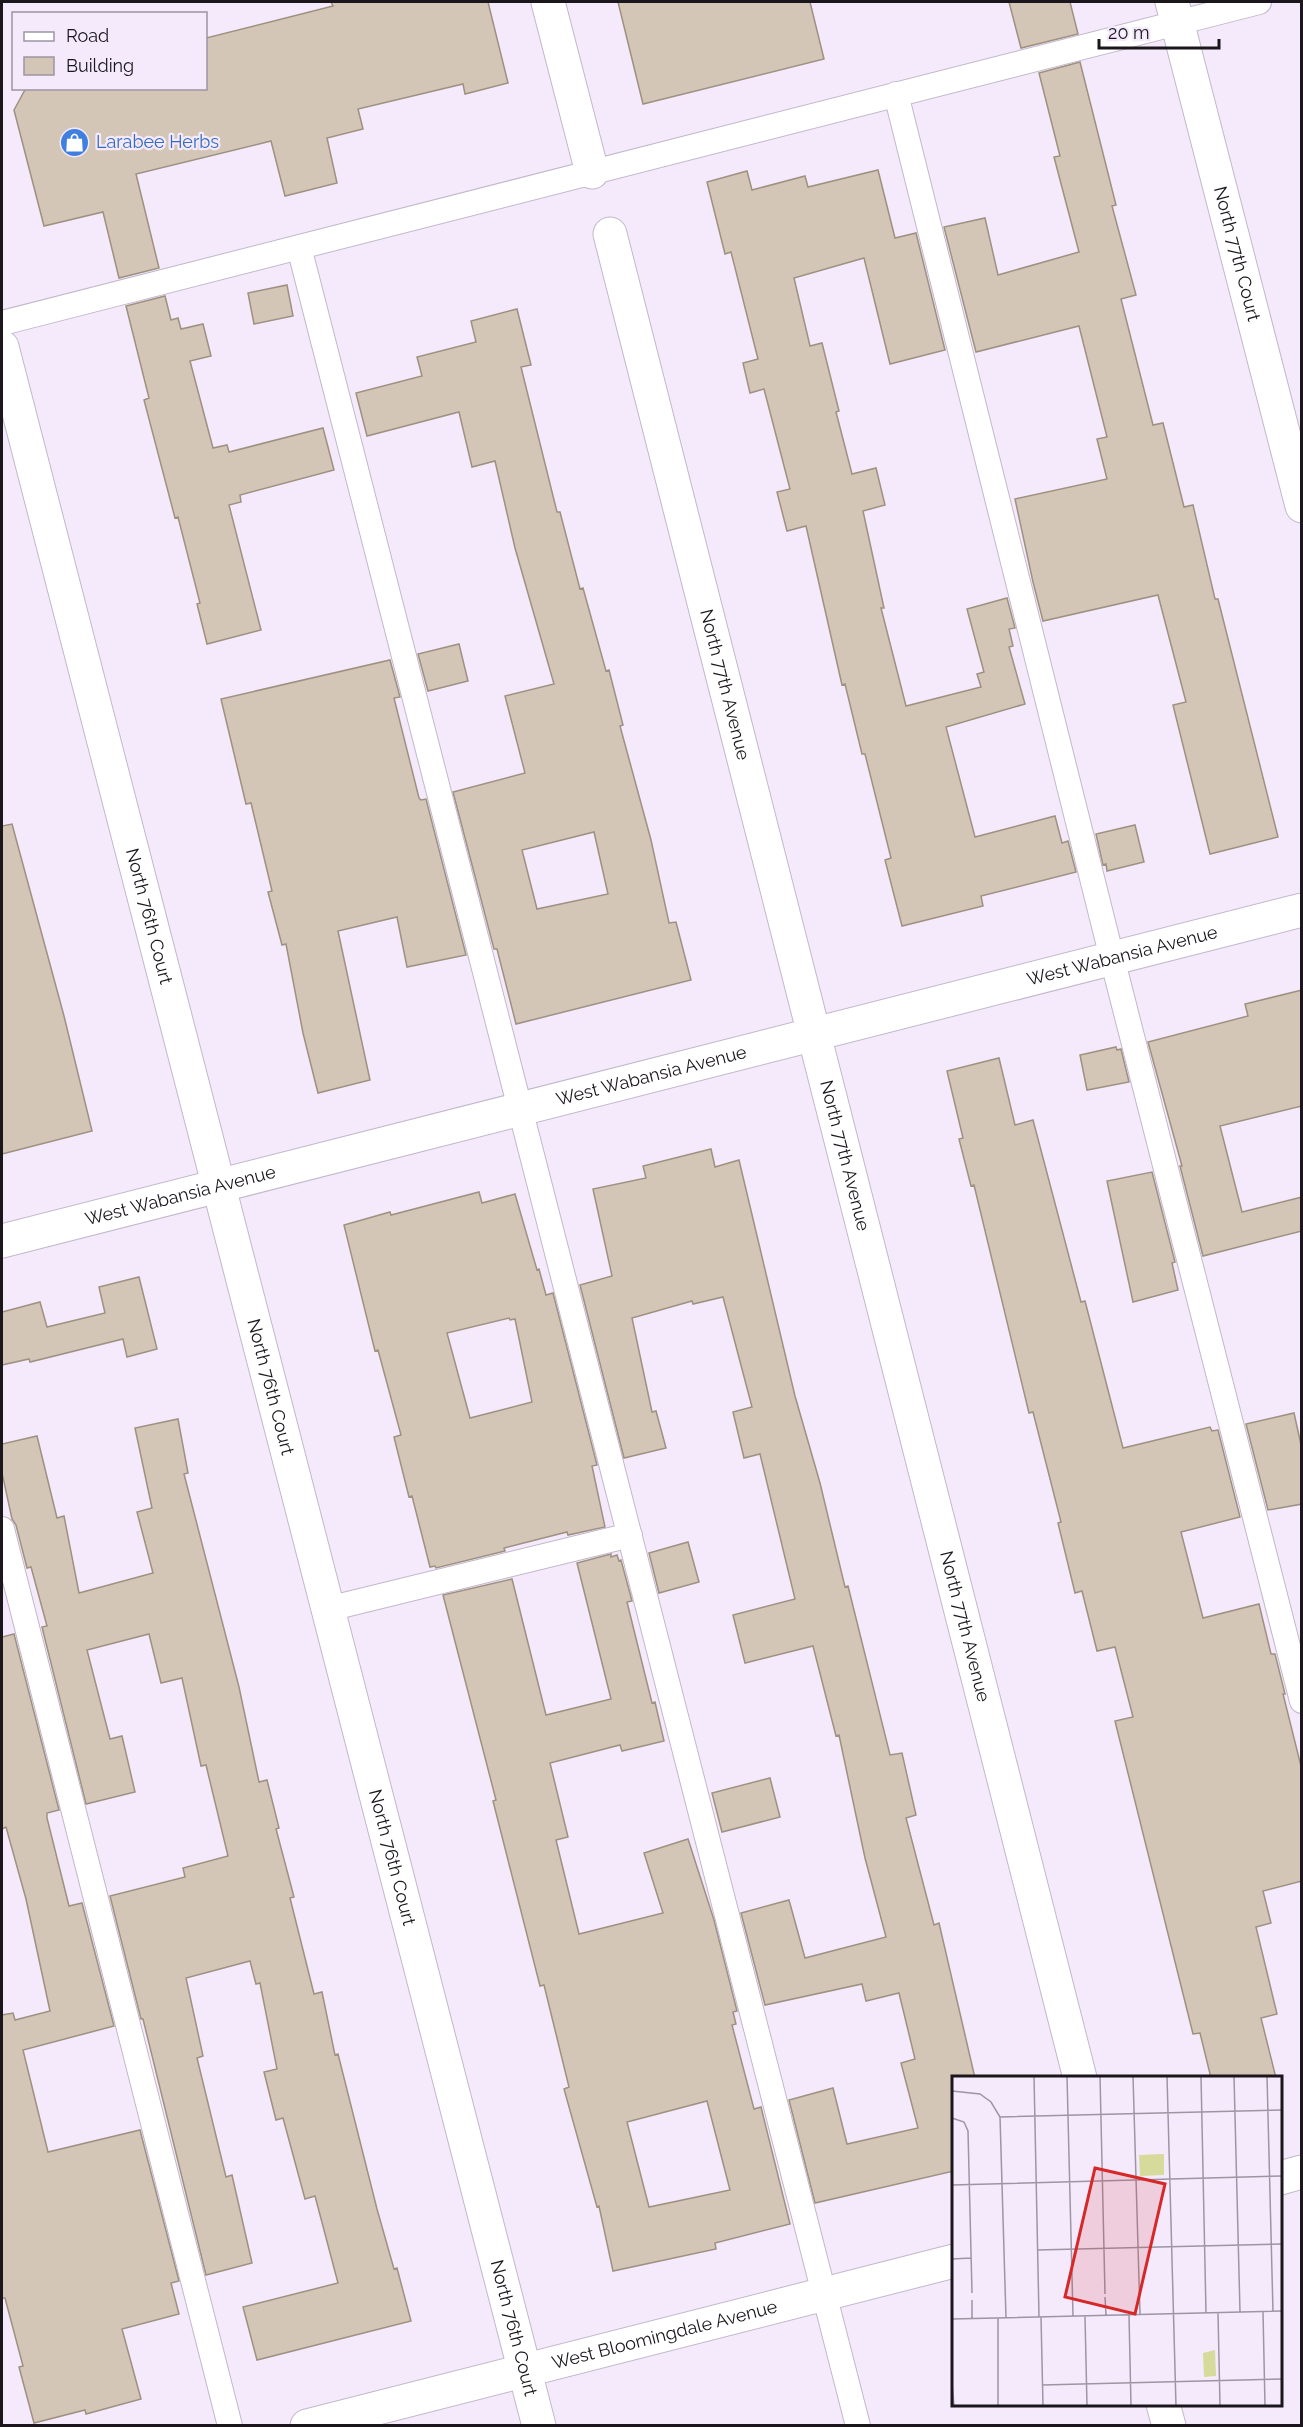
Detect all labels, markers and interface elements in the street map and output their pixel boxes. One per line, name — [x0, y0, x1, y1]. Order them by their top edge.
legend — [12, 12, 207, 90]
scale bar — [1099, 12, 1219, 50]
text: 20 m — [1108, 22, 1150, 43]
text: Road — [66, 25, 109, 46]
text: Building — [66, 55, 134, 76]
shop icon: Larabee Herbs — [59, 126, 91, 158]
place label: Larabee Herbs — [96, 131, 219, 152]
street label: North 77th Court — [1210, 184, 1265, 323]
street label: North 77th Avenue — [696, 607, 755, 763]
street label: North 76th Court — [122, 846, 177, 986]
street label: West Wabansia Avenue — [1025, 921, 1220, 990]
street label: West Wabansia Avenue — [554, 1041, 749, 1110]
street label: North 77th Avenue — [816, 1078, 875, 1234]
street label: West Wabansia Avenue — [83, 1161, 278, 1229]
street label: North 76th Court — [243, 1316, 299, 1457]
street label: North 77th Avenue — [936, 1549, 995, 1704]
street label: North 76th Court — [365, 1787, 420, 1928]
inset map — [952, 2076, 1282, 2406]
street label: North 76th Court — [487, 2258, 542, 2398]
street label: West Bloomingdale Avenue — [550, 2295, 780, 2373]

